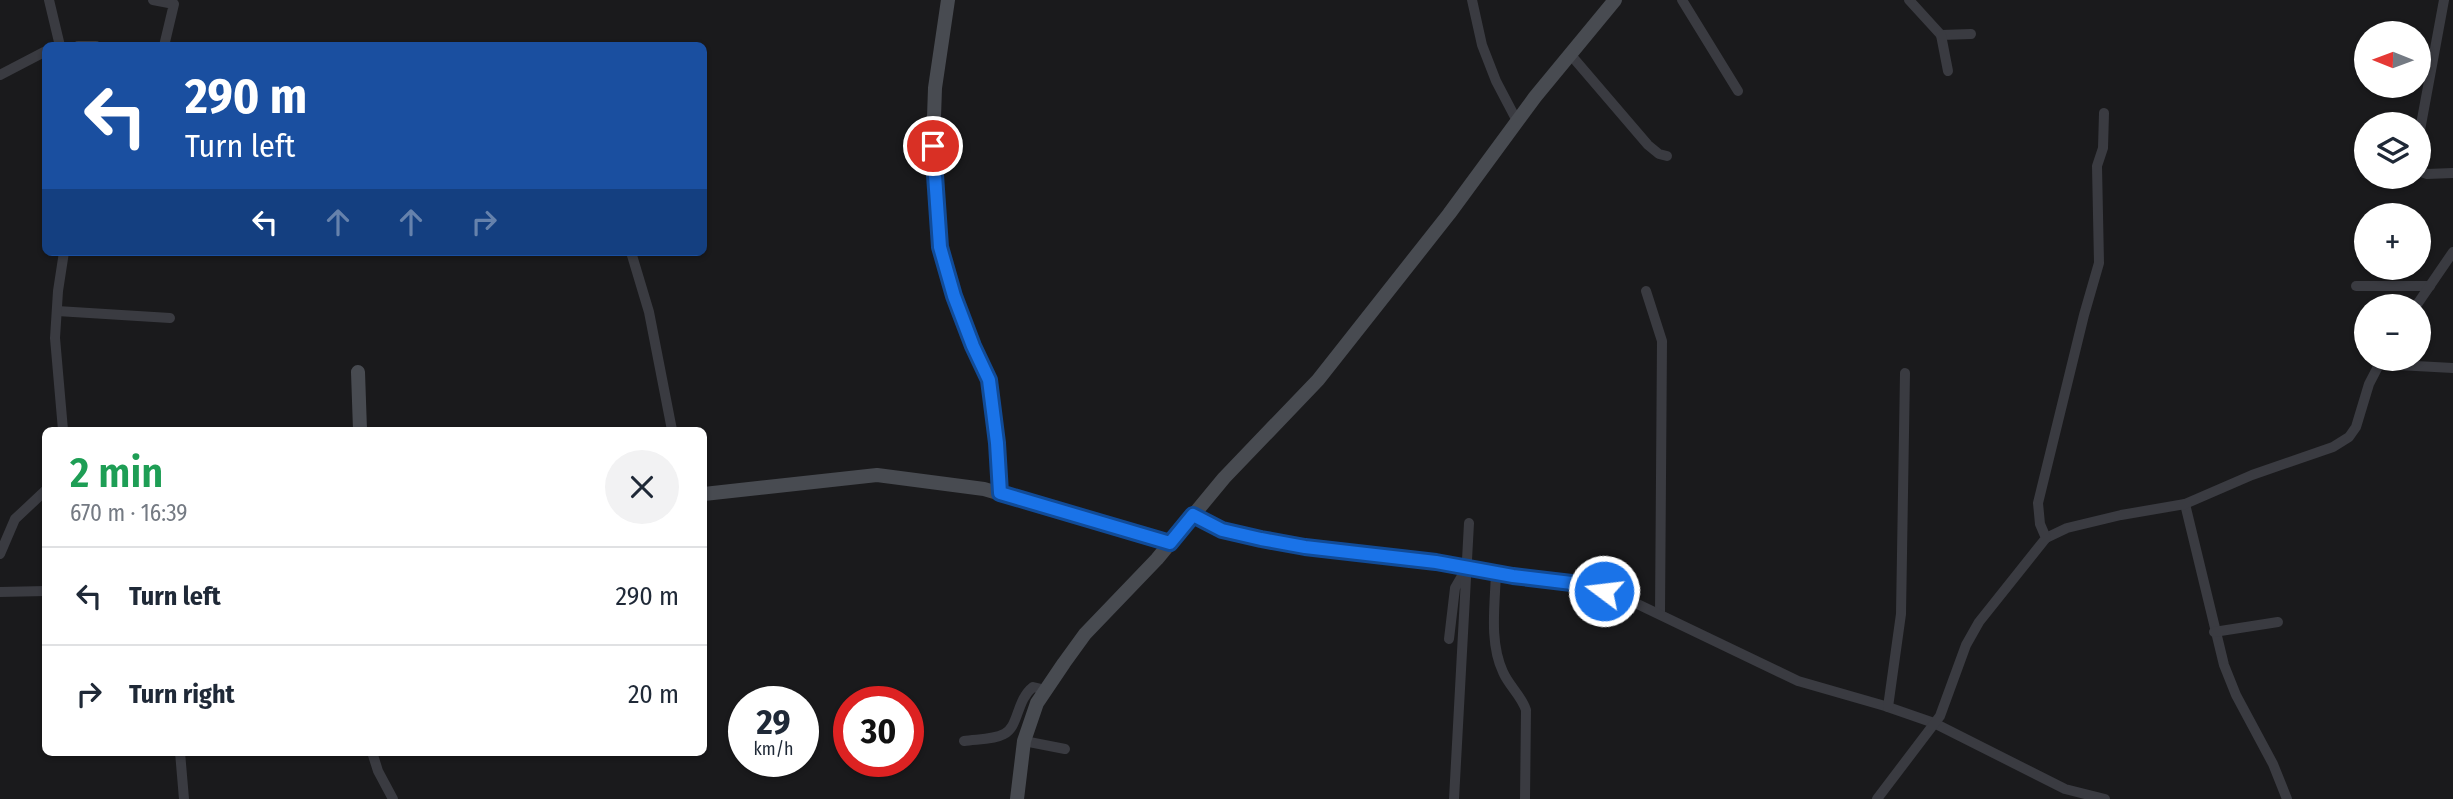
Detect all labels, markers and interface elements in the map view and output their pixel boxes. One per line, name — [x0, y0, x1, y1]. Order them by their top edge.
north arrow — [2354, 21, 2431, 98]
map controls — [2354, 21, 2431, 371]
text: 290 m — [185, 67, 307, 126]
icon: left — [70, 70, 161, 161]
button: layers — [2354, 112, 2431, 189]
pin — [903, 116, 963, 176]
text: Turn left — [185, 127, 295, 165]
icon: arrive — [914, 127, 952, 165]
icon: left — [246, 203, 284, 241]
icon: ahead — [319, 203, 357, 241]
icon: ahead — [392, 203, 430, 241]
icon: right — [465, 203, 503, 241]
button: + — [2354, 203, 2431, 280]
button: − — [2354, 294, 2431, 371]
text: 2 min — [70, 448, 163, 498]
button: close — [605, 450, 679, 524]
text: 670 m · 16:39 — [70, 499, 188, 527]
position arrow — [1567, 554, 1641, 628]
icon: left — [70, 577, 108, 615]
text: Turn left — [129, 581, 221, 612]
text: 290 m — [615, 581, 679, 612]
icon: right — [70, 675, 108, 713]
text: Turn right — [129, 679, 235, 710]
text: 20 m — [628, 679, 679, 710]
speed limit sign: 30 — [833, 686, 924, 777]
text: 29 — [756, 701, 791, 743]
text: km/h — [753, 738, 794, 760]

